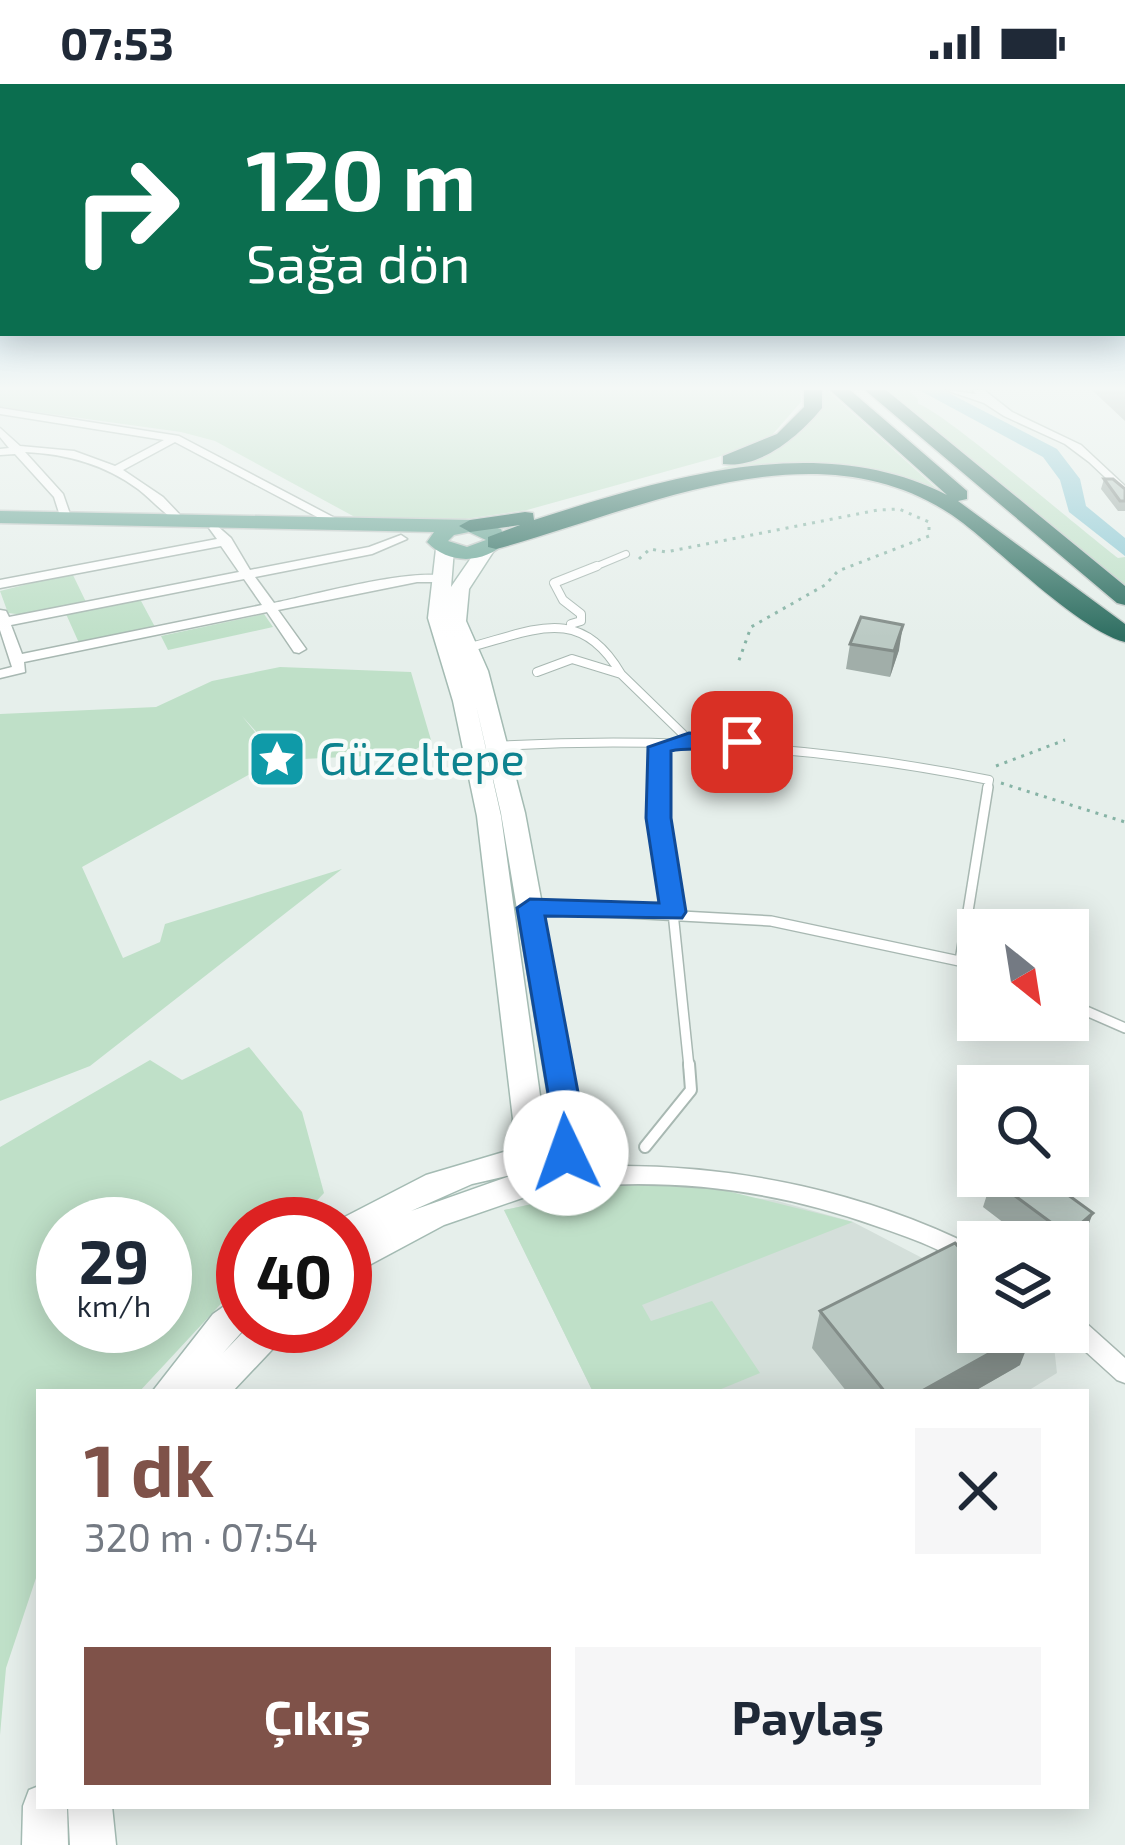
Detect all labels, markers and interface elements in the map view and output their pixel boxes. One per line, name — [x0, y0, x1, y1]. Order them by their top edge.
text: 07:53 — [60, 15, 174, 69]
text: 120 m — [246, 127, 476, 228]
icon: right — [48, 132, 204, 288]
text: Sağa dön — [246, 229, 470, 294]
pin — [691, 691, 793, 793]
icon: arrive — [709, 709, 775, 775]
place icon: Güzeltepe — [246, 728, 308, 790]
place label: Güzeltepe — [319, 730, 525, 784]
north arrow — [957, 909, 1089, 1041]
map controls — [957, 909, 1089, 1353]
button: search — [957, 1065, 1089, 1197]
position arrow — [503, 1090, 629, 1216]
speed limit sign: 40 — [216, 1197, 372, 1353]
button: layers — [957, 1221, 1089, 1353]
text: 29 — [79, 1224, 149, 1296]
text: km/h — [77, 1287, 151, 1323]
text: 1 dk — [84, 1425, 214, 1511]
button: close — [915, 1428, 1041, 1554]
text: 320 m · 07:54 — [84, 1513, 318, 1560]
button: Çıkış — [84, 1647, 551, 1785]
button: Paylaş — [575, 1647, 1041, 1785]

